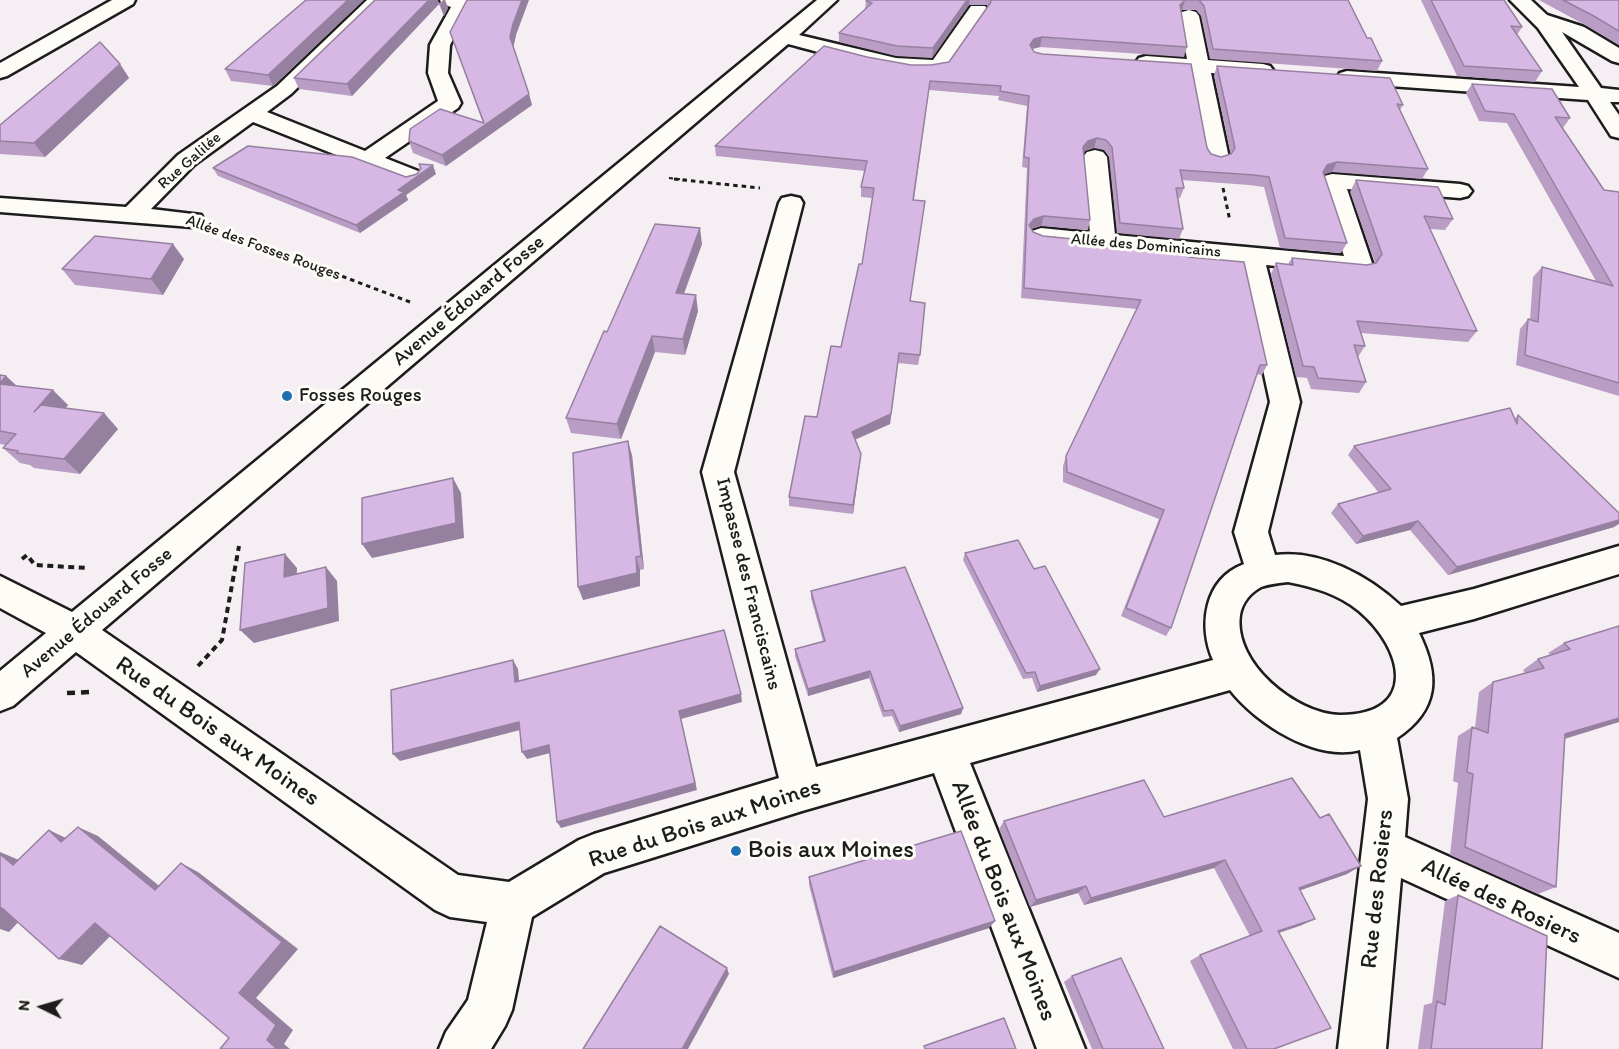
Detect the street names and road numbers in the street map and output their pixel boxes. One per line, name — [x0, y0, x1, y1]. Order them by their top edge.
street label: Rue Galilée — [154, 128, 226, 194]
street label: Allée des Fosses Rouges — [183, 211, 343, 285]
street label: Allée des Dominicains — [1070, 230, 1222, 262]
street label: Avenue Édouard Fosse — [388, 231, 550, 371]
street label: Impasse des Franciscains — [710, 475, 786, 693]
street label: Avenue Édouard Fosse — [16, 543, 178, 683]
street label: Rue du Bois aux Moines — [109, 651, 325, 813]
street label: Rue du Bois aux Moines — [585, 773, 825, 875]
street label: Allée du Bois aux Moines — [944, 777, 1062, 1025]
street label: Rue des Rosiers — [1355, 808, 1401, 970]
street label: Allée des Rosiers — [1417, 852, 1585, 952]

